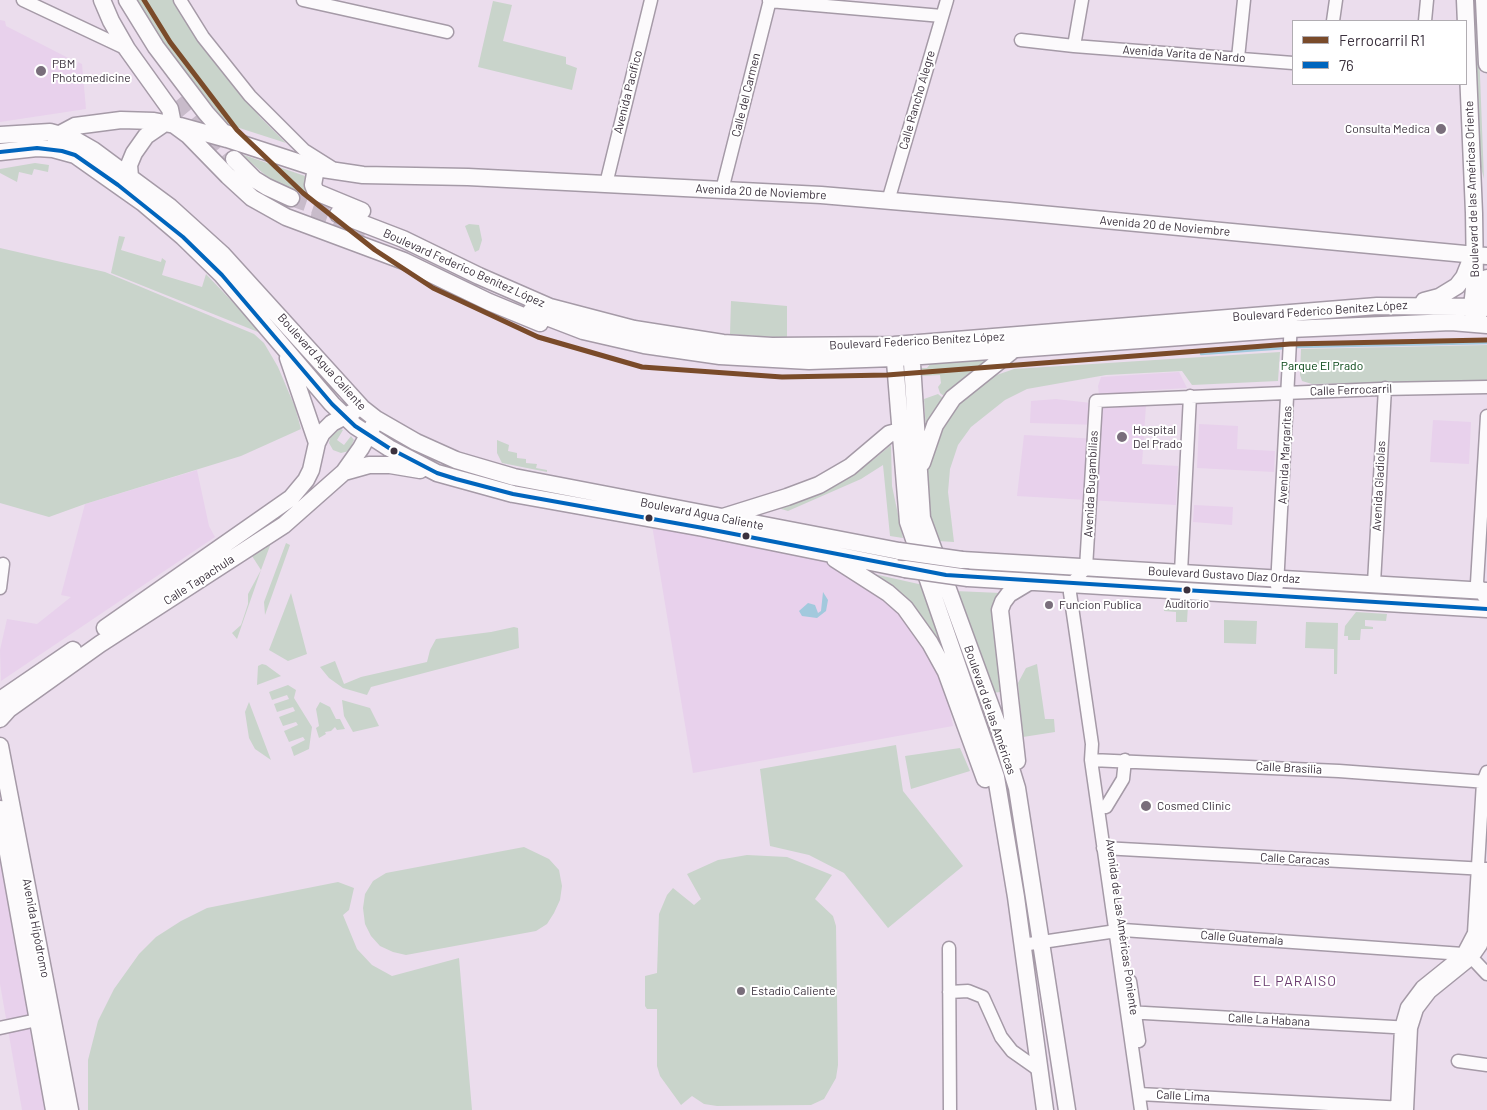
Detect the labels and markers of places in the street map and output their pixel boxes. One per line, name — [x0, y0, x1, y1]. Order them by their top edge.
place label: PBM Photomedicine — [52, 57, 131, 85]
marker: PBM Photomedicine — [34, 64, 48, 78]
place label: Consulta Medica — [1345, 122, 1430, 136]
marker: Consulta Medica — [1434, 122, 1448, 136]
place label: Hospital Del Prado — [1133, 423, 1183, 451]
marker: Hospital Del Prado — [1115, 430, 1129, 444]
unlabelled marker — [389, 446, 399, 456]
unlabelled marker — [644, 513, 654, 523]
unlabelled marker — [741, 531, 751, 541]
marker: Auditorio — [1182, 585, 1192, 595]
place label: Auditorio — [1165, 597, 1209, 611]
place label: Funcion Publica — [1059, 598, 1141, 612]
marker: Funcion Publica — [1043, 599, 1055, 611]
marker: Cosmed Clinic — [1139, 799, 1153, 813]
place label: Cosmed Clinic — [1157, 799, 1231, 813]
place label: Estadio Caliente — [751, 984, 836, 998]
marker: Estadio Caliente — [735, 985, 747, 997]

